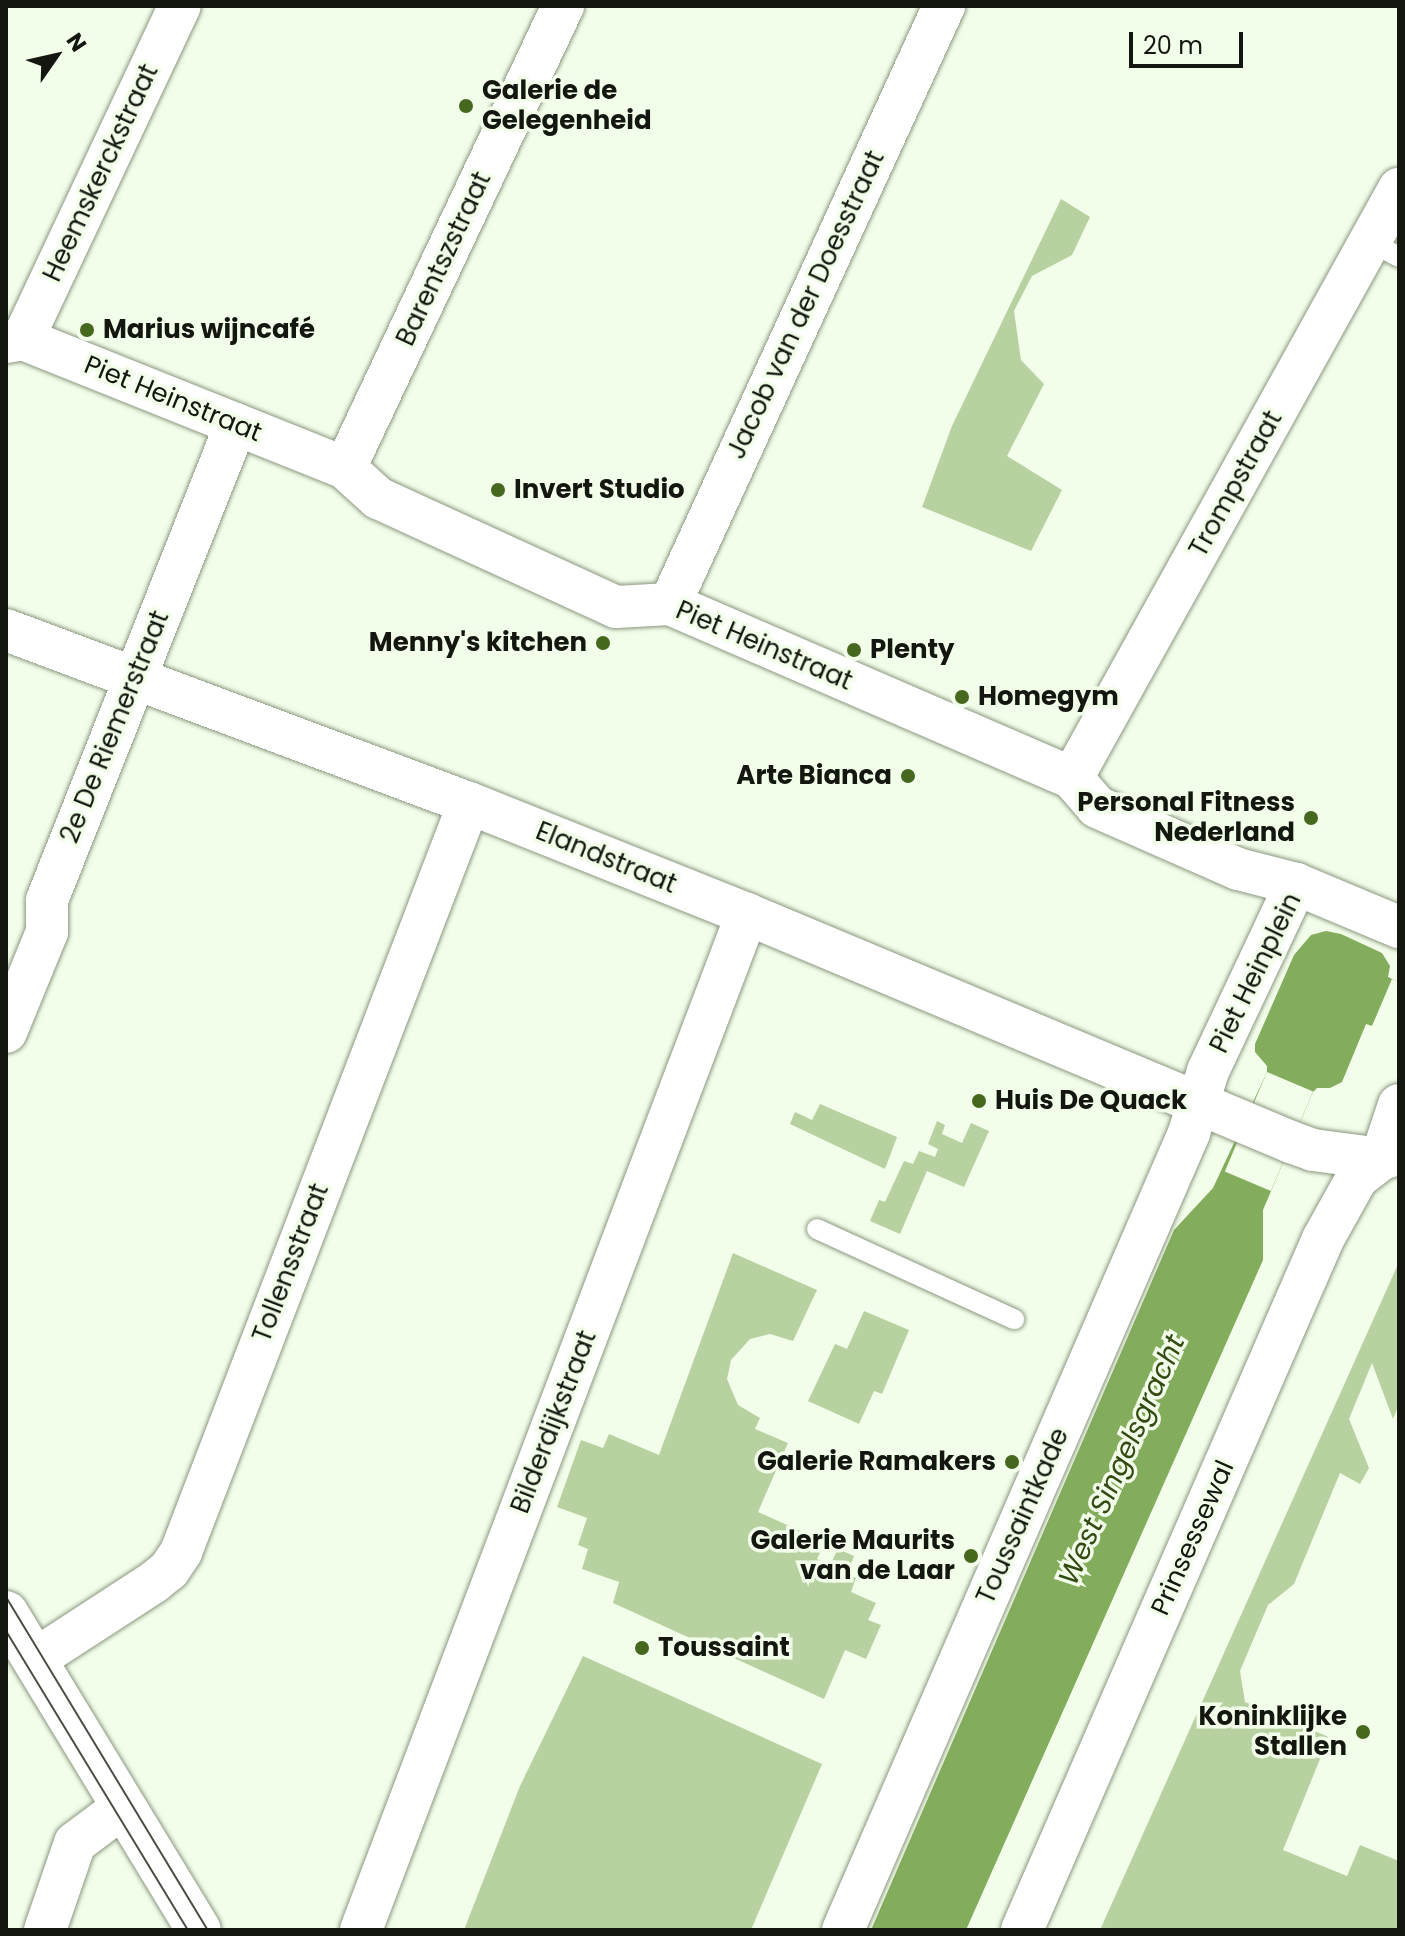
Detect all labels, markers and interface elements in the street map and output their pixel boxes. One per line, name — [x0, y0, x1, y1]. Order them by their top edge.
north arrow — [16, 16, 96, 96]
scale bar — [1133, 16, 1247, 66]
text: N — [59, 27, 94, 58]
text: 20 m — [1143, 29, 1203, 62]
street label: Heemskerckstraat — [37, 59, 165, 287]
place label: Galerie de Gelegenheid — [482, 75, 652, 136]
marker: Galerie de Gelegenheid — [457, 97, 475, 115]
street label: Jacob van der Doesstraat — [721, 146, 891, 464]
street label: Barentszstraat — [390, 167, 498, 351]
place label: Marius wijncafé — [103, 314, 315, 346]
marker: Marius wijncafé — [78, 321, 96, 339]
street label: Piet Heinstraat — [80, 349, 266, 449]
street label: Trompstraat — [1183, 406, 1289, 562]
place label: Invert Studio — [514, 474, 685, 506]
marker: Invert Studio — [489, 481, 507, 499]
street label: Piet Heinstraat — [671, 595, 857, 697]
street label: 2e De Riemerstraat — [54, 606, 176, 848]
place label: Menny's kitchen — [369, 627, 587, 659]
marker: Menny's kitchen — [594, 634, 612, 652]
place label: Plenty — [870, 634, 954, 666]
marker: Plenty — [845, 641, 863, 659]
place label: Homegym — [978, 681, 1119, 713]
marker: Homegym — [953, 688, 971, 706]
place label: Arte Bianca — [736, 760, 892, 792]
marker: Arte Bianca — [899, 767, 917, 785]
place label: Personal Fitness Nederland — [1077, 787, 1295, 848]
marker: Personal Fitness Nederland — [1302, 809, 1320, 827]
street label: Elandstraat — [531, 816, 681, 900]
street label: Piet Heinplein — [1204, 888, 1308, 1058]
place label: Huis De Quack — [995, 1085, 1187, 1117]
marker: Huis De Quack — [970, 1092, 988, 1110]
street label: Tollensstraat — [246, 1179, 336, 1347]
street label: Bilderdijkstraat — [505, 1326, 603, 1518]
water label: West Singelsgracht — [1052, 1330, 1192, 1590]
street label: Toussaintkade — [970, 1423, 1076, 1609]
place label: Galerie Ramakers — [757, 1446, 996, 1478]
marker: Galerie Ramakers — [1003, 1453, 1021, 1471]
street label: Prinsessewal — [1145, 1456, 1241, 1620]
place label: Galerie Maurits van de Laar — [751, 1525, 955, 1586]
marker: Galerie Maurits van de Laar — [962, 1547, 980, 1565]
place label: Toussaint — [658, 1632, 790, 1664]
marker: Toussaint — [633, 1639, 651, 1657]
place label: Koninklijke Stallen — [1198, 1701, 1347, 1762]
marker: Koninklijke Stallen — [1354, 1723, 1372, 1741]

